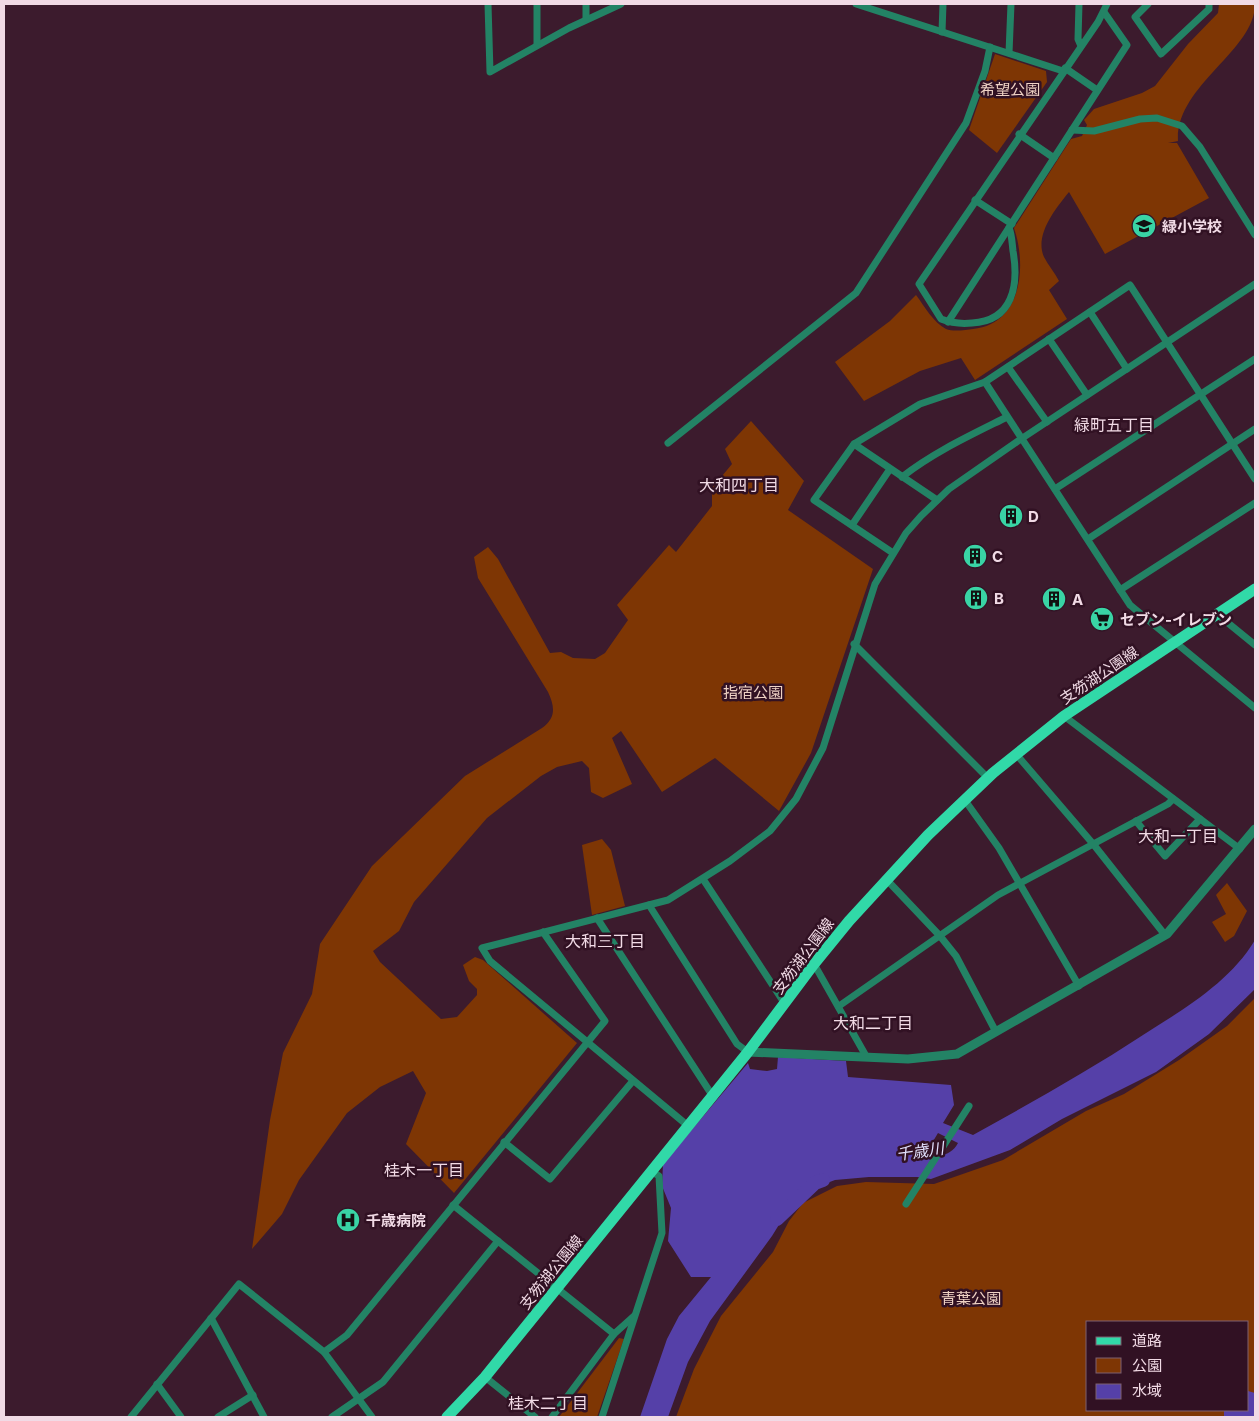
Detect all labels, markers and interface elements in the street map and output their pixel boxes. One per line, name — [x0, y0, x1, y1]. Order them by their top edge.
park label: 希望公園 — [980, 80, 1040, 99]
school or university icon: 緑小学校 — [1131, 213, 1157, 239]
place label: 緑小学校 — [1162, 217, 1222, 236]
district label: 緑町五丁目 — [1074, 415, 1154, 435]
district label: 大和四丁目 — [699, 475, 779, 495]
building icon: D — [998, 503, 1024, 529]
place label: D — [1028, 507, 1039, 526]
building icon: C — [962, 543, 988, 569]
place label: C — [992, 547, 1003, 566]
building icon: B — [963, 585, 989, 611]
building icon: A — [1041, 586, 1067, 612]
place label: B — [994, 589, 1004, 608]
place label: A — [1072, 590, 1083, 609]
supermarket icon: セブン-イレブン — [1089, 606, 1115, 632]
place label: セブン-イレブン — [1120, 610, 1232, 629]
street label: 支笏湖公園線 — [1056, 642, 1142, 708]
park label: 指宿公園 — [723, 683, 783, 702]
district label: 大和一丁目 — [1138, 826, 1218, 846]
street label: 支笏湖公園線 — [768, 914, 838, 998]
district label: 大和三丁目 — [565, 931, 645, 951]
district label: 大和二丁目 — [833, 1013, 913, 1033]
water label: 千歳川 — [895, 1137, 947, 1164]
district label: 桂木一丁目 — [384, 1160, 464, 1180]
hospital icon: 千歳病院 — [335, 1207, 361, 1233]
place label: 千歳病院 — [366, 1211, 426, 1230]
street label: 支笏湖公園線 — [515, 1231, 587, 1313]
park label: 青葉公園 — [941, 1289, 1001, 1308]
legend — [1086, 1321, 1249, 1411]
text: 道路 — [1132, 1331, 1162, 1350]
text: 公園 — [1132, 1356, 1162, 1375]
text: 水域 — [1132, 1381, 1162, 1400]
district label: 桂木二丁目 — [508, 1393, 588, 1413]

